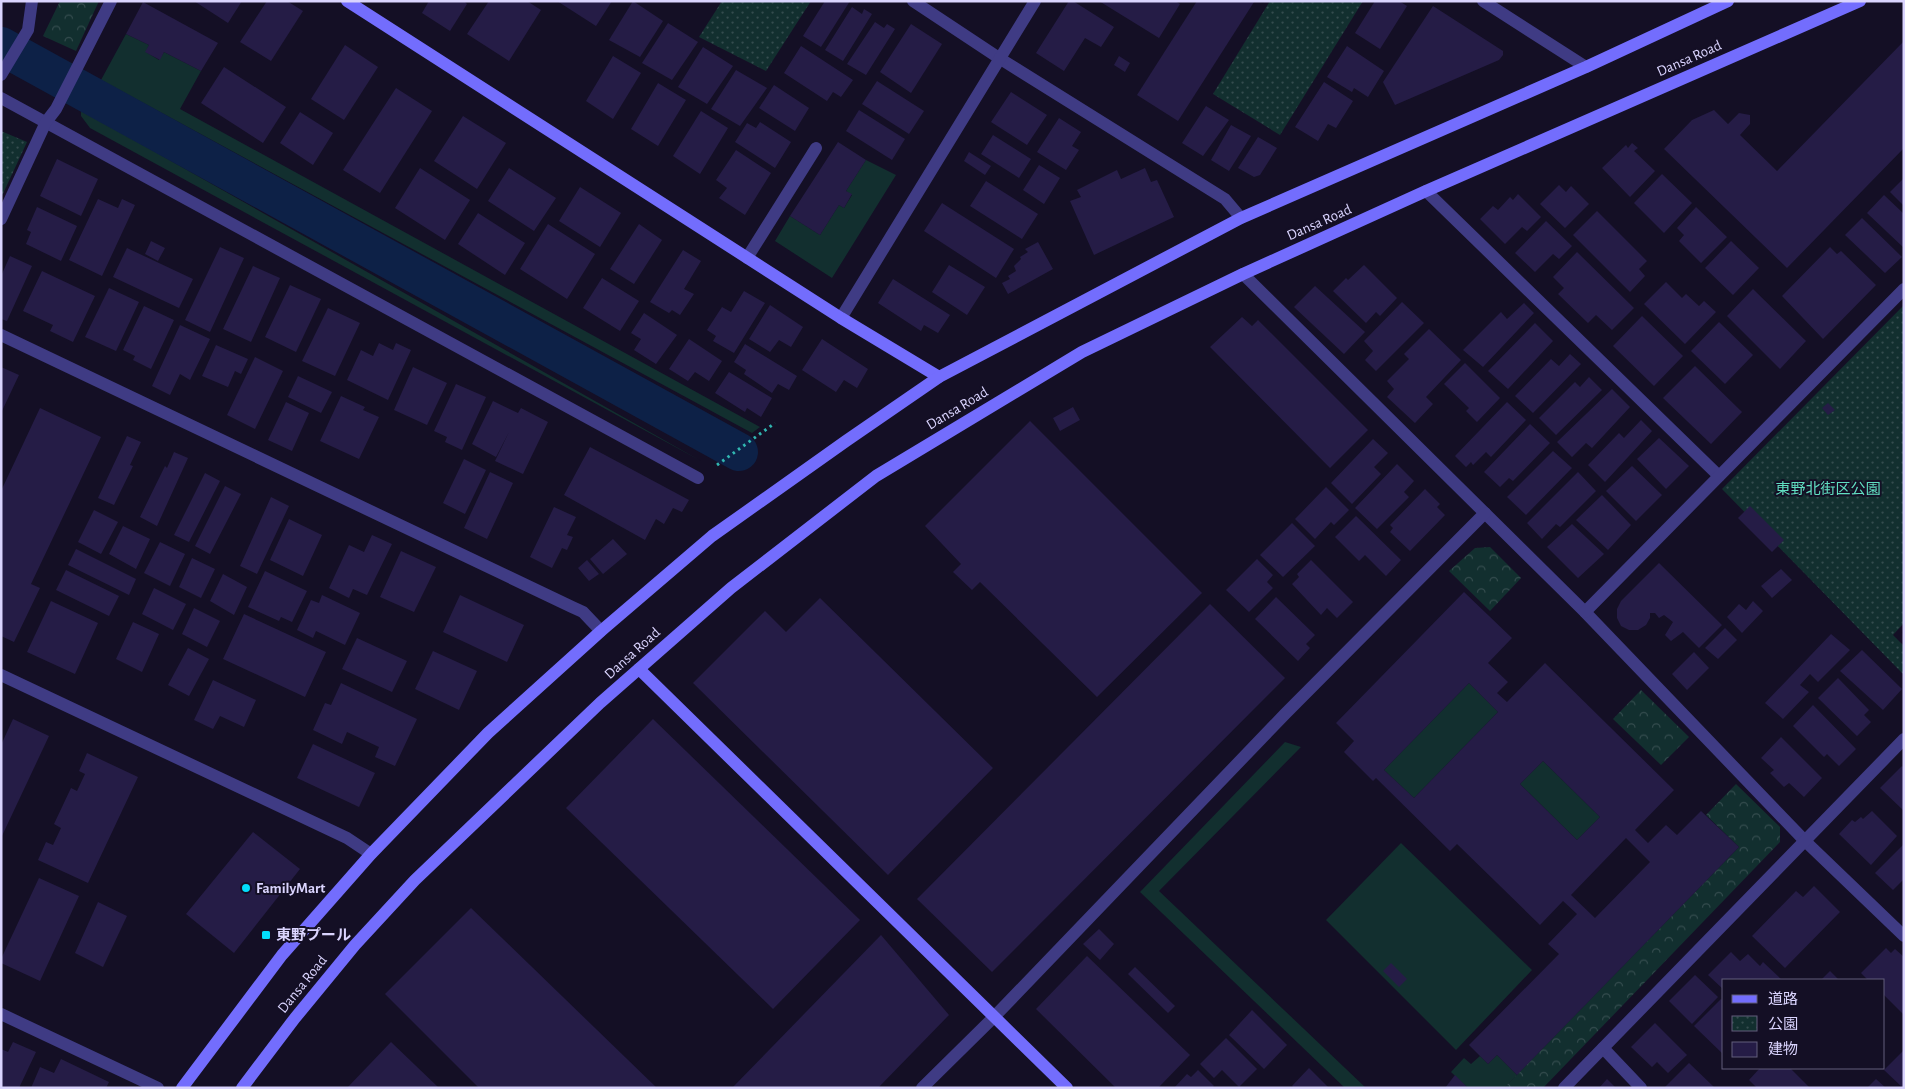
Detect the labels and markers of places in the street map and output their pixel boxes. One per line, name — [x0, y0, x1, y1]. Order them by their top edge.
place label: FamilyMart — [256, 881, 325, 896]
marker: FamilyMart — [240, 882, 252, 894]
place label: 東野プール — [276, 927, 351, 943]
marker: 東野プール — [260, 929, 272, 941]

